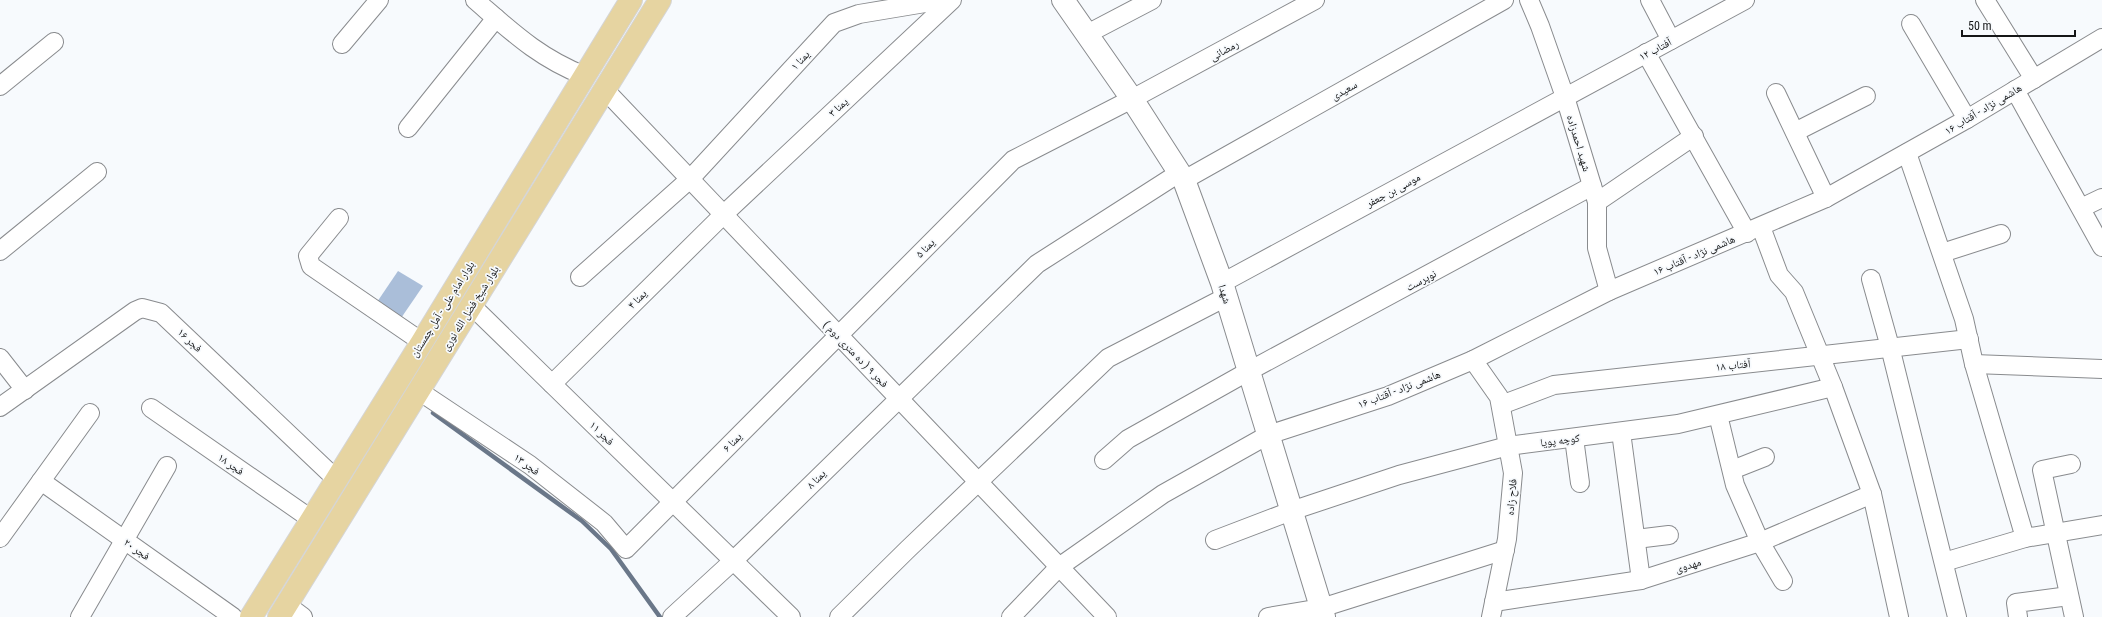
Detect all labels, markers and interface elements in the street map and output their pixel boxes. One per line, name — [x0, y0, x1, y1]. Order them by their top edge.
scale bar — [1962, 12, 2075, 38]
text: 50 m — [1968, 19, 1992, 33]
street label: آفتاب ۱۲ — [1637, 35, 1674, 63]
street label: رمضانی — [1207, 37, 1241, 64]
street label: یمنا ۱ — [788, 48, 813, 73]
street label: سعیدی — [1329, 78, 1360, 103]
street label: هاشمی نژاد - آقتاب ۱۶ — [1942, 81, 2024, 138]
street label: یمنا ۳ — [826, 95, 851, 120]
street label: شهید احمدزاده — [1564, 113, 1593, 173]
street label: موسی بن جعفر — [1363, 171, 1423, 211]
street label: هاشمی نژاد - آقتاب ۱۶ — [1651, 232, 1737, 279]
street label: یمنا ۵ — [913, 236, 938, 261]
street label: بلوار امام علی - آمل چمستان — [408, 259, 477, 360]
street label: بلوار شیخ فضل الله نوری — [439, 263, 502, 353]
street label: نوپرست — [1404, 267, 1439, 294]
street label: شهدا — [1215, 283, 1234, 305]
street label: یمنا ۴ — [625, 287, 650, 312]
street label: فجر ۹ ( ده متری دوم ) — [820, 318, 891, 391]
street label: فجر ۱۶ — [175, 326, 205, 355]
street label: آفتاب ۱۸ — [1715, 357, 1751, 374]
street label: هاشمی نژاد - آقتاب ۱۶ — [1356, 368, 1443, 411]
street label: فجر ۱۱ — [587, 419, 617, 448]
street label: یمنا ۶ — [720, 430, 745, 455]
street label: کوچه پویا — [1540, 432, 1581, 449]
street label: فجر ۱۸ — [215, 451, 247, 478]
street label: فجر ۱۳ — [511, 451, 542, 478]
street label: یمنا ۸ — [804, 467, 829, 492]
street label: فلاح زاده — [1503, 478, 1520, 516]
street label: فجر ۲۰ — [121, 536, 153, 563]
street label: مهدوی — [1674, 555, 1703, 576]

